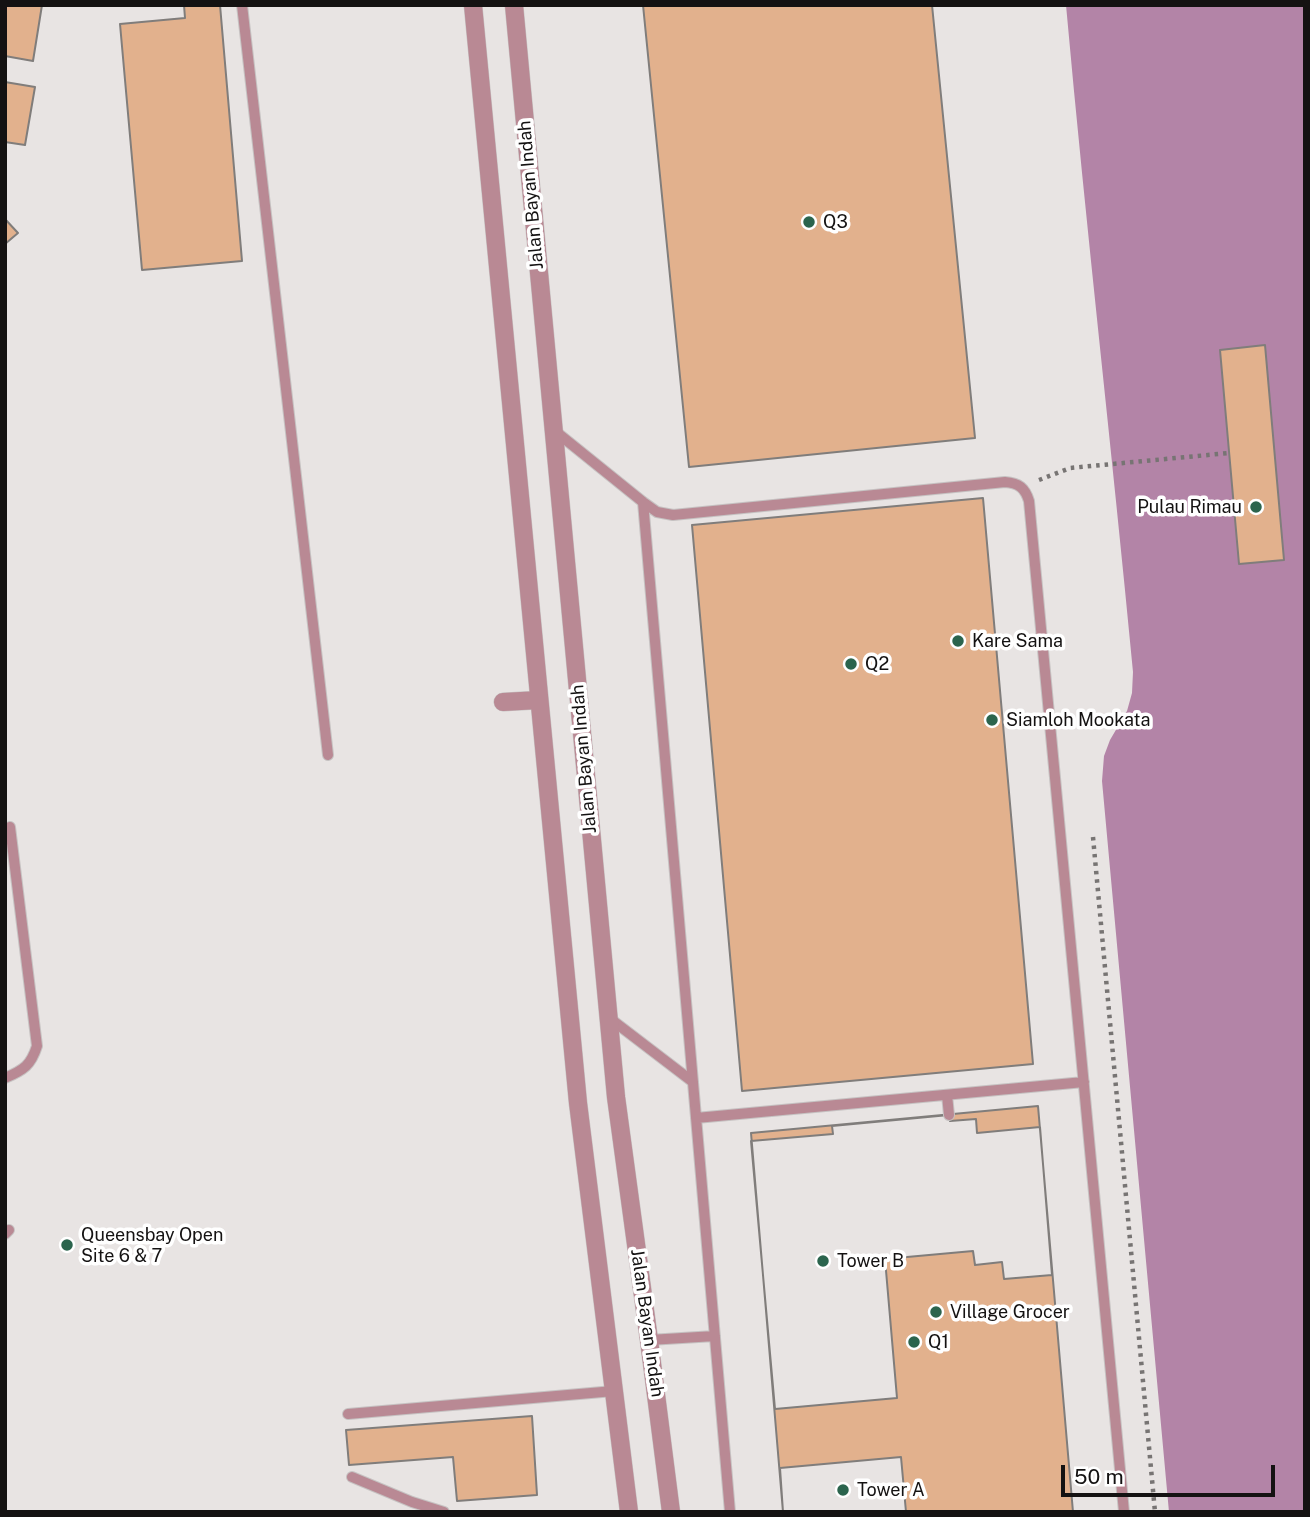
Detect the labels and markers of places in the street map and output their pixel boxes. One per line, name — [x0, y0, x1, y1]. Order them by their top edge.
place label: Q3 — [823, 211, 848, 233]
marker: Q3 — [801, 214, 817, 230]
place label: Pulau Rimau — [1137, 496, 1242, 518]
marker: Pulau Rimau — [1248, 499, 1264, 515]
place label: Kare Sama — [972, 630, 1063, 652]
marker: Kare Sama — [950, 633, 966, 649]
place label: Q2 — [865, 653, 889, 675]
marker: Q2 — [843, 656, 859, 672]
place label: Siamloh Mookata — [1006, 709, 1150, 731]
marker: Siamloh Mookata — [984, 712, 1000, 728]
place label: Queensbay Open Site 6 & 7 — [81, 1224, 223, 1266]
marker: Queensbay Open Site 6 & 7 — [59, 1237, 75, 1253]
place label: Tower B — [837, 1250, 904, 1272]
marker: Tower B — [815, 1253, 831, 1269]
place label: Village Grocer — [950, 1301, 1070, 1323]
marker: Village Grocer — [928, 1304, 944, 1320]
place label: Q1 — [928, 1331, 949, 1353]
marker: Q1 — [906, 1334, 922, 1350]
place label: Tower A — [857, 1479, 925, 1501]
marker: Tower A — [835, 1482, 851, 1498]

